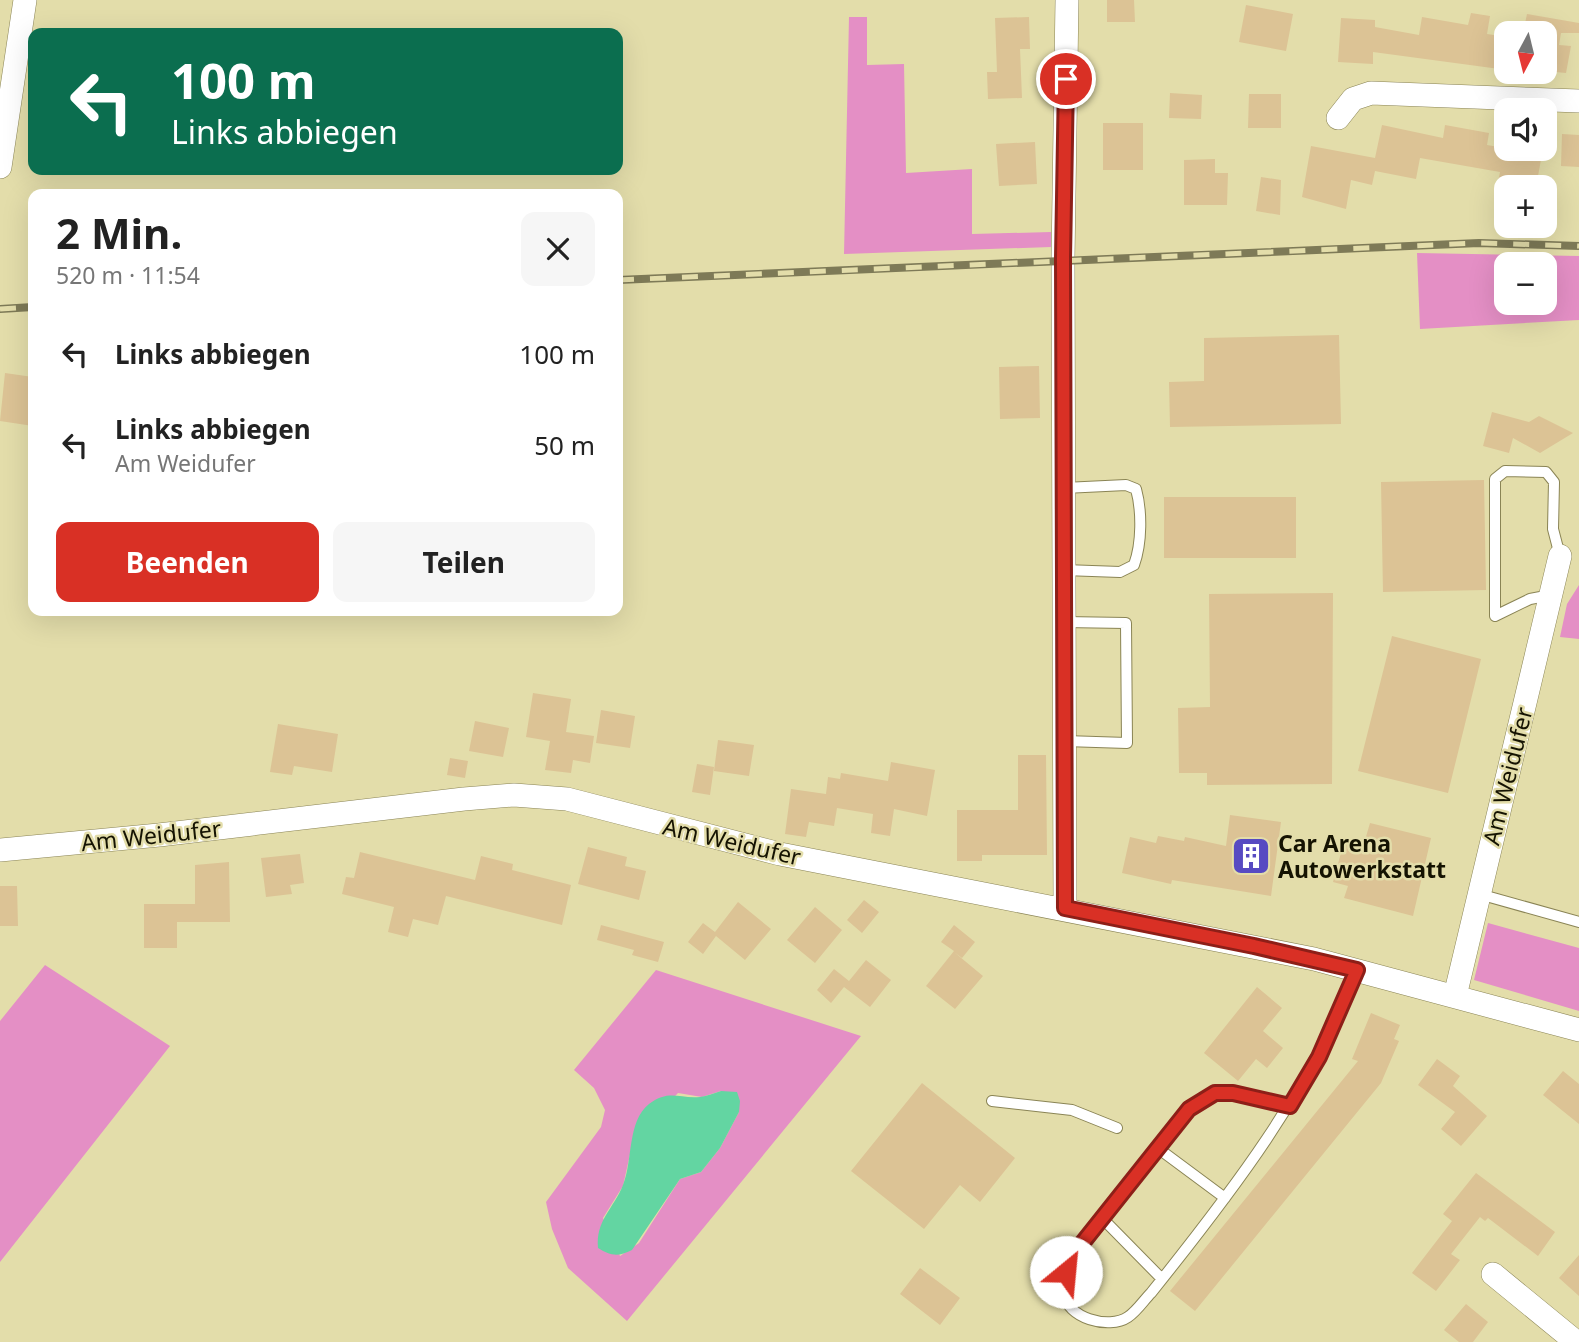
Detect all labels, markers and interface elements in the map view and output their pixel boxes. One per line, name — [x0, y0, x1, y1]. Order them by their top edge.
north arrow — [1494, 21, 1558, 84]
map controls — [1494, 21, 1557, 315]
text: 100 m — [171, 47, 316, 113]
pin — [1036, 49, 1096, 109]
icon: left — [56, 56, 147, 147]
icon: arrive — [1047, 60, 1085, 98]
button: sound — [1494, 98, 1557, 161]
text: Links abbiegen — [171, 110, 398, 153]
button: + — [1494, 175, 1557, 238]
text: 2 Min. — [56, 204, 182, 261]
button: close — [521, 212, 595, 286]
button: − — [1494, 252, 1557, 315]
text: 520 m · 11:54 — [56, 259, 200, 291]
icon: left — [56, 335, 94, 373]
text: Links abbiegen — [115, 336, 311, 372]
text: 100 m — [519, 336, 595, 372]
text: Links abbiegen — [115, 411, 311, 447]
icon: left — [56, 426, 94, 464]
text: 50 m — [534, 427, 595, 463]
text: Am Weidufer — [115, 447, 256, 479]
button: Beenden — [56, 522, 319, 602]
button: Teilen — [333, 522, 595, 602]
street label: Am Weidufer — [1474, 703, 1540, 848]
street label: Am Weidufer — [660, 810, 805, 873]
street label: Am Weidufer — [79, 812, 223, 858]
place label: Car Arena Autowerkstatt — [1278, 827, 1446, 885]
building icon: Car Arena Autowerkstatt — [1230, 835, 1272, 877]
position arrow — [1029, 1235, 1103, 1309]

